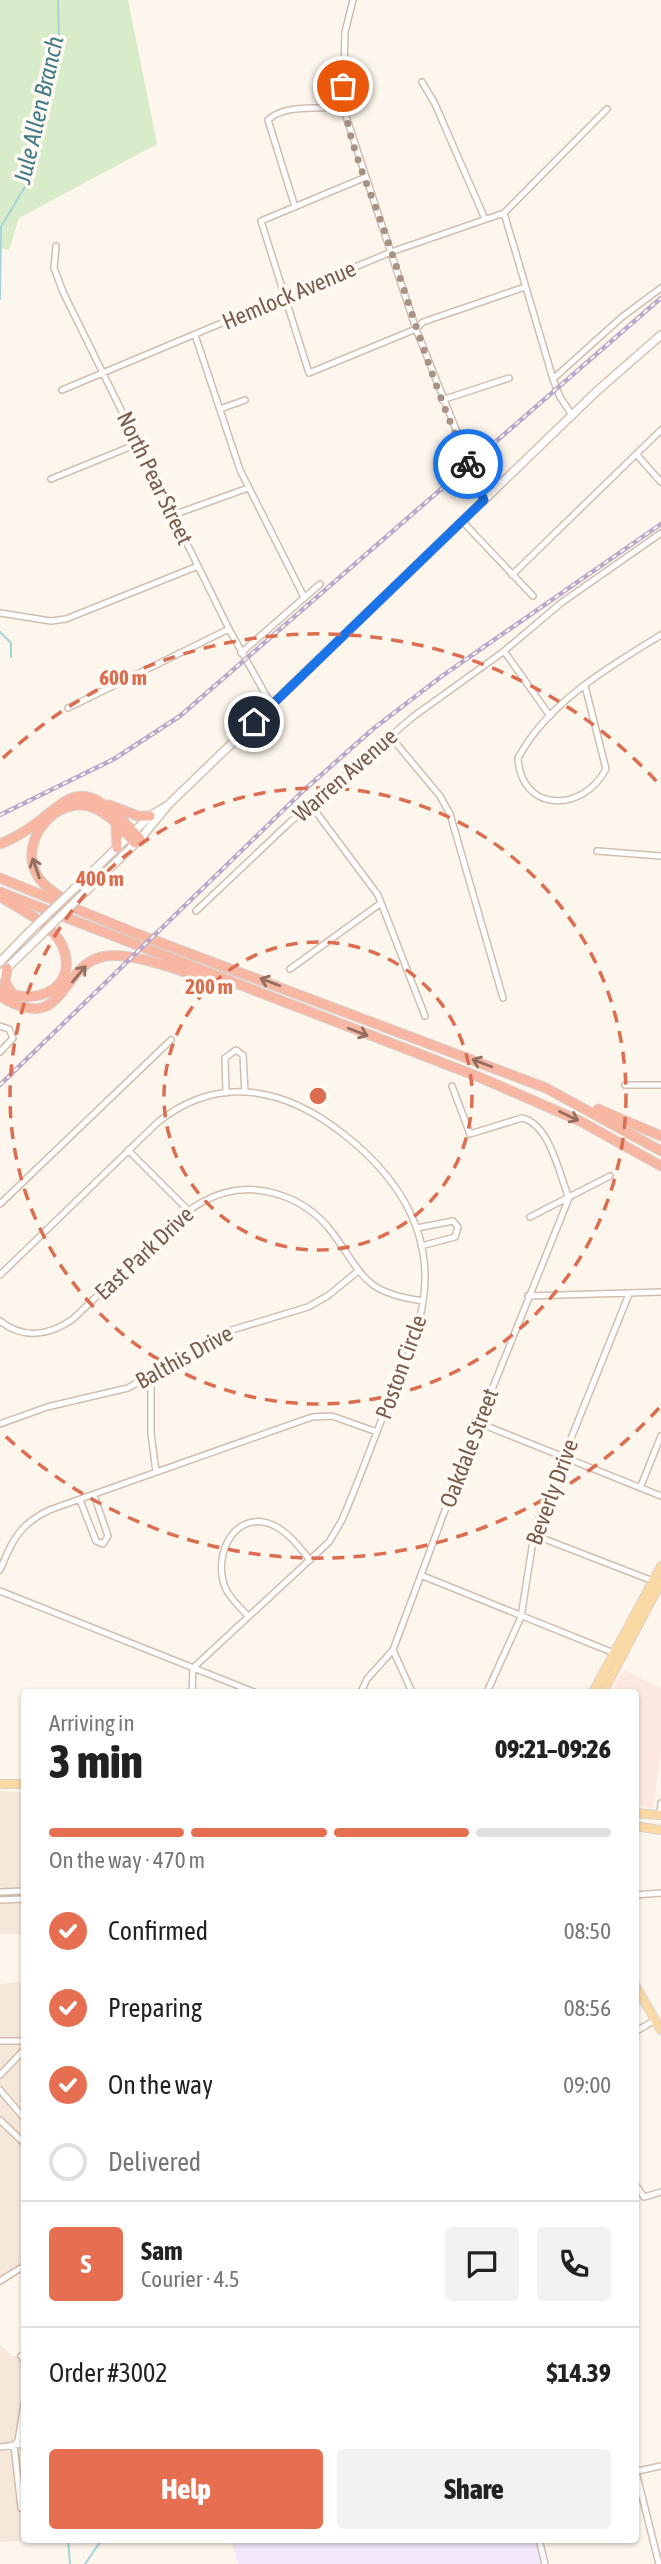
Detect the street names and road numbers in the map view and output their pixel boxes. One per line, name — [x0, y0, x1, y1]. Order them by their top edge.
street label: Hemlock Avenue — [218, 255, 360, 335]
street label: North Pear Street — [112, 407, 198, 549]
street label: Warren Avenue — [288, 723, 402, 827]
street label: East Park Drive — [90, 1201, 198, 1305]
street label: Poston Circle — [370, 1311, 432, 1423]
street label: Balthis Drive — [131, 1320, 237, 1394]
street label: Oakdale Street — [434, 1385, 504, 1511]
street label: Beverly Drive — [521, 1436, 583, 1548]

